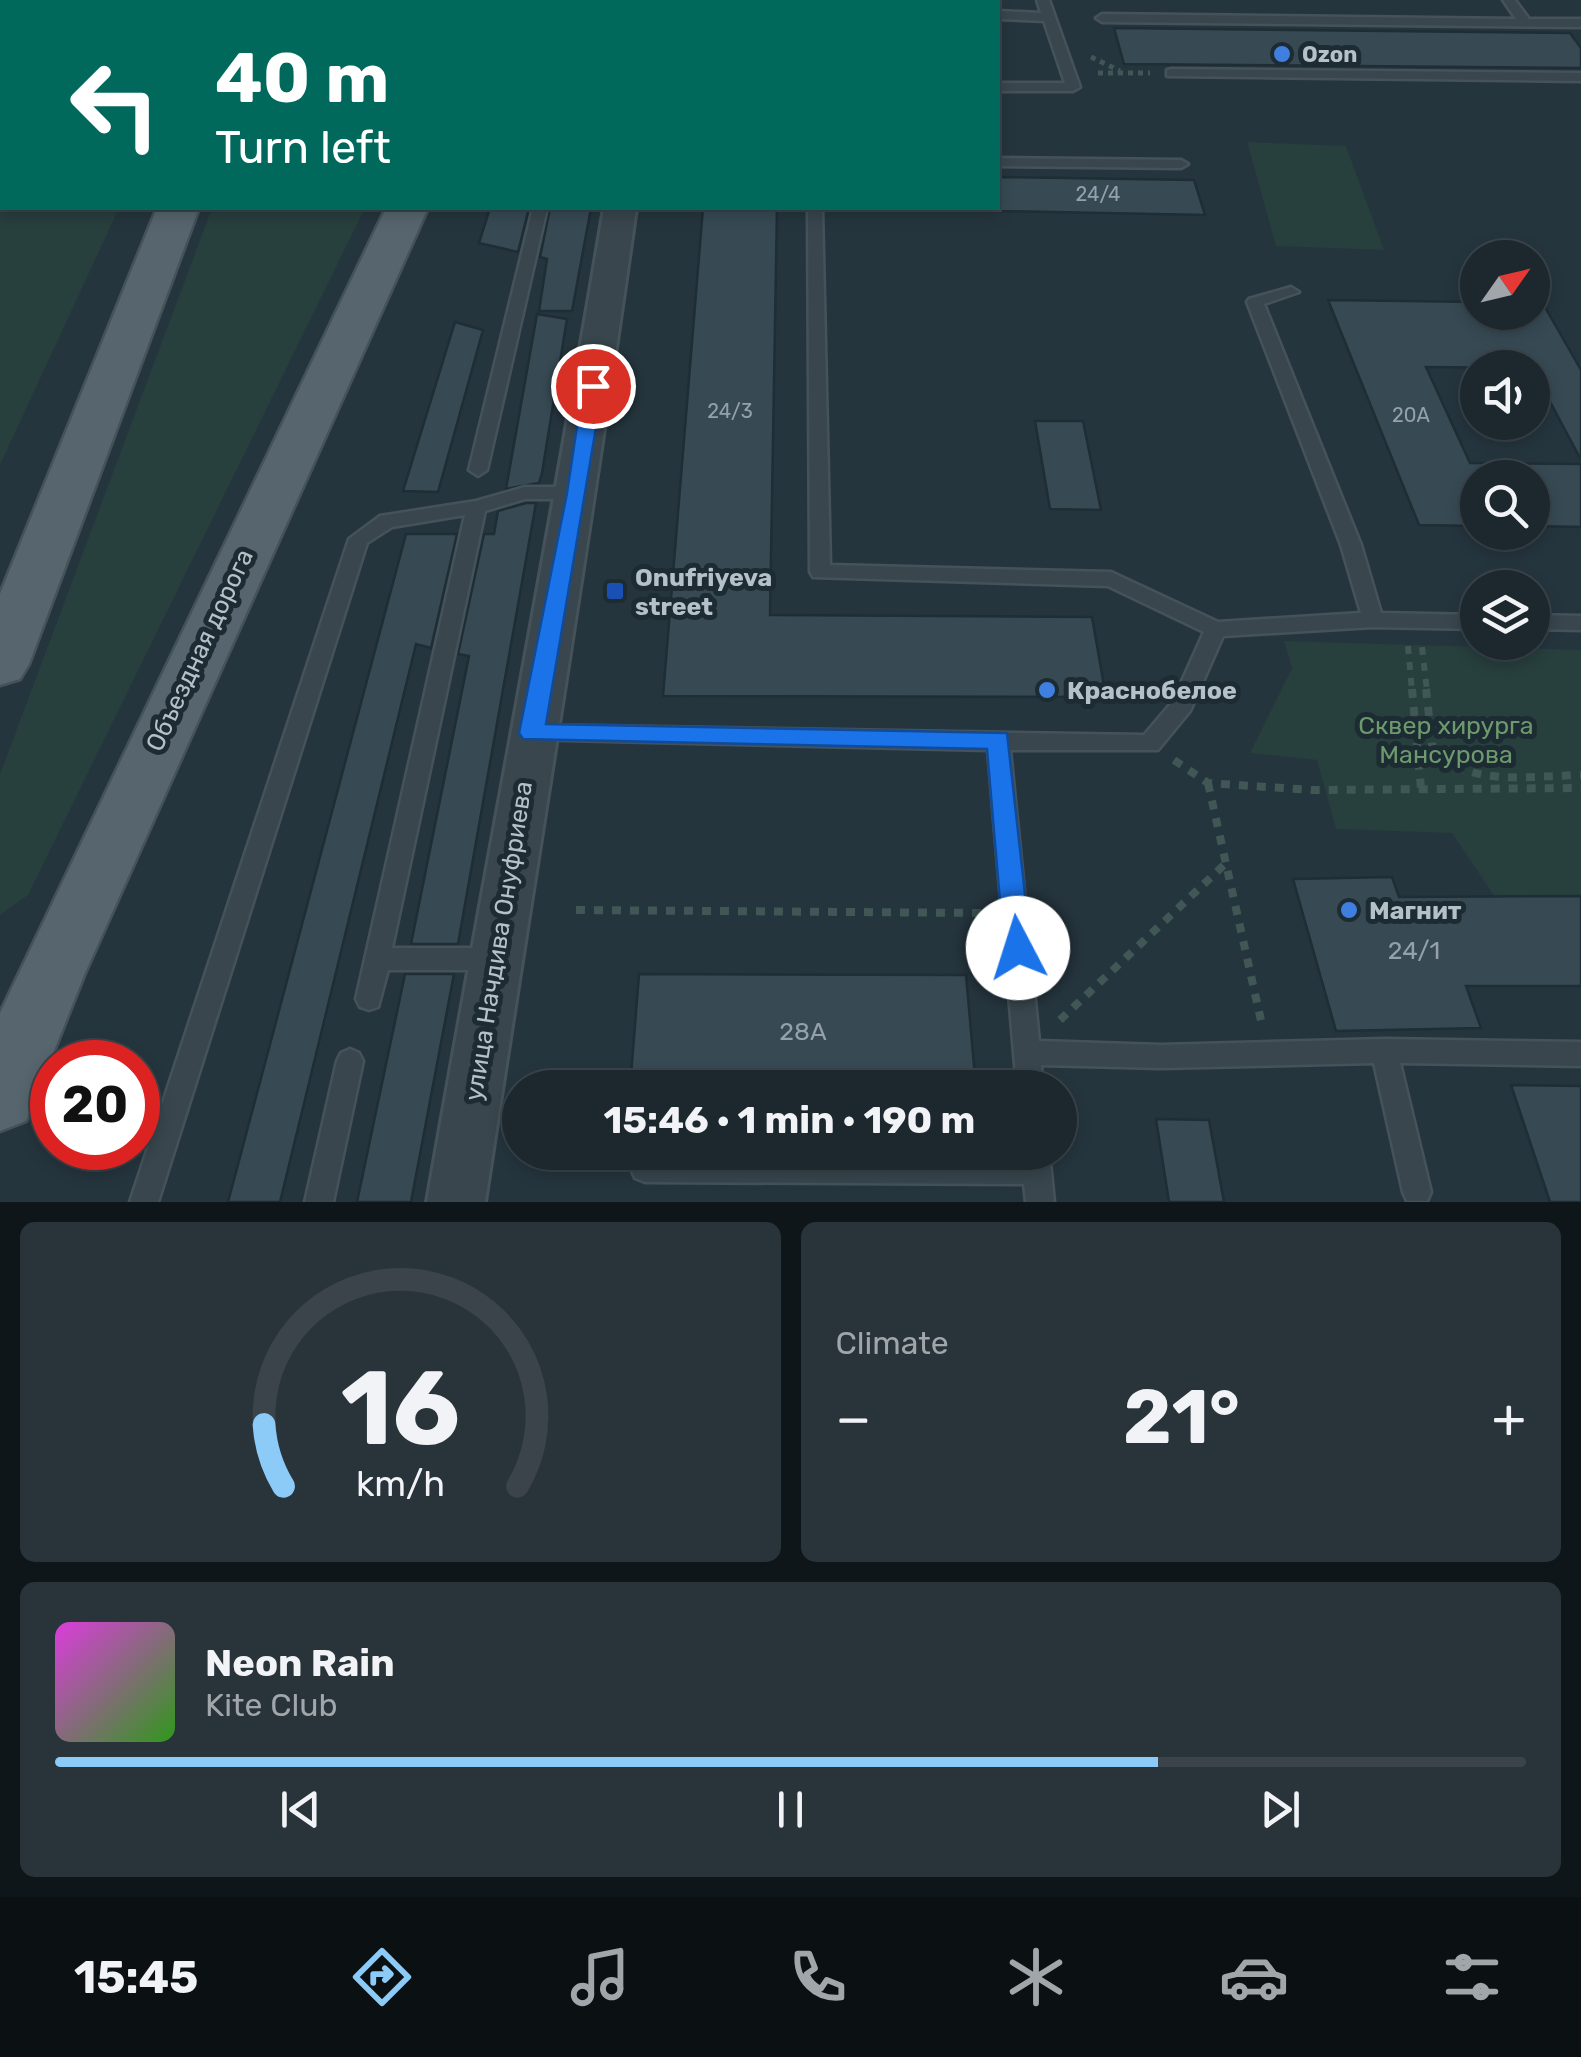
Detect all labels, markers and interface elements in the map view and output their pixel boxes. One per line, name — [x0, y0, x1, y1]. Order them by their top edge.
text: 40 m — [215, 37, 389, 120]
icon: left — [50, 40, 180, 170]
place label: Ozon — [1302, 41, 1357, 68]
marker: Ozon — [1271, 43, 1293, 65]
text: Turn left — [215, 121, 391, 174]
house number: 24/4 — [1076, 182, 1120, 206]
north arrow — [1460, 240, 1550, 330]
map controls — [1460, 240, 1550, 660]
pin — [551, 344, 636, 429]
button: sound — [1460, 350, 1550, 440]
icon: arrive — [566, 359, 621, 414]
house number: 24/3 — [707, 399, 753, 423]
house number: 20А — [1392, 403, 1430, 427]
button: search — [1460, 460, 1550, 550]
street label: Объездная дорога — [140, 545, 259, 756]
place label: Onufriyeva street — [635, 563, 772, 621]
button: layers — [1460, 570, 1550, 660]
marker: Onufriyeva street — [604, 580, 626, 602]
place label: Краснобелое — [1067, 676, 1237, 705]
marker: Краснобелое — [1036, 679, 1058, 701]
park label: Сквер хирурга Мансурова — [1358, 711, 1534, 769]
street label: улица Начдива Онуфриева — [459, 779, 538, 1103]
position arrow — [966, 896, 1070, 1000]
place label: Магнит — [1369, 896, 1462, 925]
marker: Магнит — [1338, 899, 1360, 921]
house number: 24/1 — [1388, 936, 1440, 965]
house number: 28А — [779, 1017, 827, 1046]
speed limit sign: 20 — [30, 1040, 160, 1170]
text: 15:46 · 1 min · 190 m — [604, 1097, 975, 1143]
text: Climate — [836, 1324, 949, 1362]
text: 16 — [341, 1347, 460, 1470]
text: 21° — [1123, 1373, 1240, 1462]
text: − — [836, 1386, 871, 1451]
text: + — [1492, 1386, 1526, 1451]
text: km/h — [356, 1463, 445, 1505]
text: Neon Rain — [205, 1640, 395, 1686]
text: Kite Club — [205, 1686, 338, 1724]
icon: previous — [273, 1782, 328, 1837]
icon: pause — [763, 1782, 818, 1837]
icon: next — [1253, 1782, 1308, 1837]
icon: directions — [347, 1942, 417, 2012]
icon: music — [565, 1942, 635, 2012]
icon: phone — [783, 1942, 853, 2012]
icon: climate — [1001, 1942, 1071, 2012]
icon: car — [1219, 1942, 1289, 2012]
icon: filters — [1437, 1942, 1507, 2012]
text: 15:45 — [74, 1951, 198, 2004]

